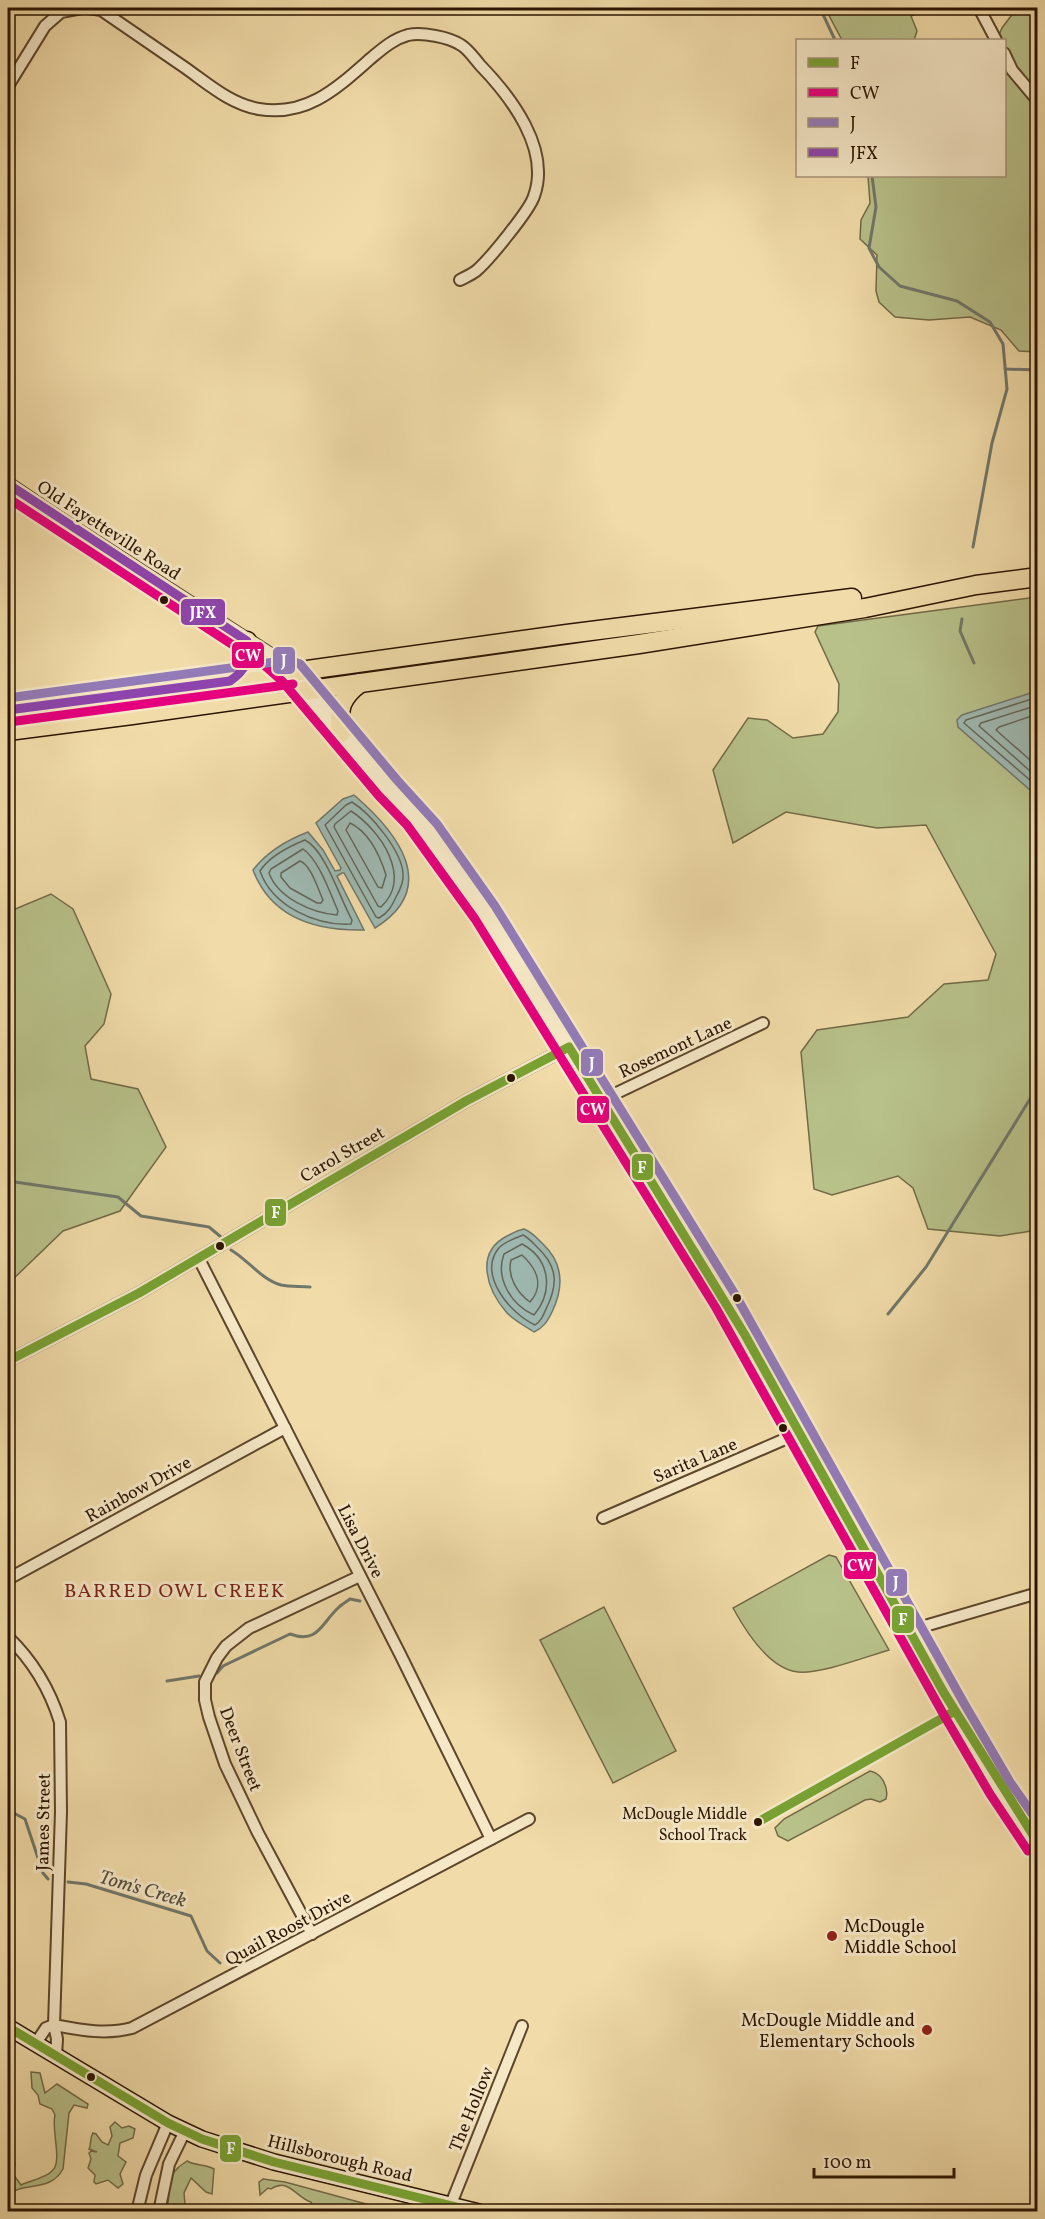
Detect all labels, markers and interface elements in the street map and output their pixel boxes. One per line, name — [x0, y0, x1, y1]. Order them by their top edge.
legend — [796, 39, 1006, 177]
text: F — [850, 52, 860, 77]
text: CW — [850, 82, 880, 107]
text: J — [850, 112, 856, 137]
text: JFX — [850, 142, 878, 167]
street label: Old Fayetteville Road — [31, 475, 185, 587]
unlabelled marker — [158, 594, 170, 606]
line badge: JFX — [180, 598, 226, 626]
text: JFX — [189, 603, 216, 625]
line badge: CW — [231, 641, 265, 669]
text: CW — [235, 646, 261, 668]
line badge: J — [272, 646, 296, 675]
text: J — [280, 651, 287, 673]
street label: Rosemont Lane — [615, 1011, 736, 1086]
line badge: J — [580, 1048, 604, 1077]
text: J — [588, 1054, 595, 1076]
unlabelled marker — [505, 1072, 517, 1084]
line badge: CW — [576, 1095, 610, 1124]
text: CW — [580, 1100, 606, 1122]
street label: Carol Street — [296, 1121, 390, 1190]
line badge: F — [631, 1153, 654, 1181]
text: F — [637, 1158, 647, 1180]
line badge: F — [264, 1198, 287, 1227]
text: F — [271, 1203, 281, 1225]
unlabelled marker — [214, 1240, 226, 1252]
unlabelled marker — [731, 1292, 743, 1304]
unlabelled marker — [777, 1422, 789, 1434]
street label: Sarita Lane — [650, 1432, 741, 1490]
street label: Rainbow Drive — [81, 1451, 196, 1530]
street label: Lisa Drive — [330, 1500, 389, 1583]
line badge: CW — [843, 1551, 877, 1580]
text: CW — [847, 1556, 873, 1578]
line badge: J — [885, 1568, 908, 1597]
text: J — [892, 1573, 899, 1595]
district label: BARRED OWL CREEK — [64, 1578, 286, 1606]
line badge: F — [891, 1605, 915, 1634]
text: F — [898, 1610, 908, 1632]
street label: Deer Street — [212, 1704, 267, 1795]
street label: James Street — [31, 1773, 58, 1871]
place label: McDougle Middle School Track — [622, 1804, 747, 1847]
marker: McDougle Middle School Track — [752, 1816, 764, 1828]
water label: Tom's Creek — [95, 1864, 189, 1916]
street label: Quail Roost Drive — [221, 1886, 356, 1973]
place label: McDougle Middle School — [844, 1915, 957, 1961]
marker: McDougle Middle School — [825, 1929, 839, 1943]
place label: McDougle Middle and Elementary Schools — [741, 2009, 915, 2055]
marker: McDougle Middle and Elementary Schools — [920, 2023, 934, 2037]
street label: The Hollow — [444, 2063, 501, 2156]
unlabelled marker — [85, 2071, 97, 2083]
street label: Hillsborough Road — [265, 2129, 415, 2190]
line badge: F — [219, 2134, 242, 2163]
text: F — [226, 2139, 236, 2161]
scale bar — [814, 2141, 954, 2179]
text: 100 m — [823, 2151, 872, 2176]

